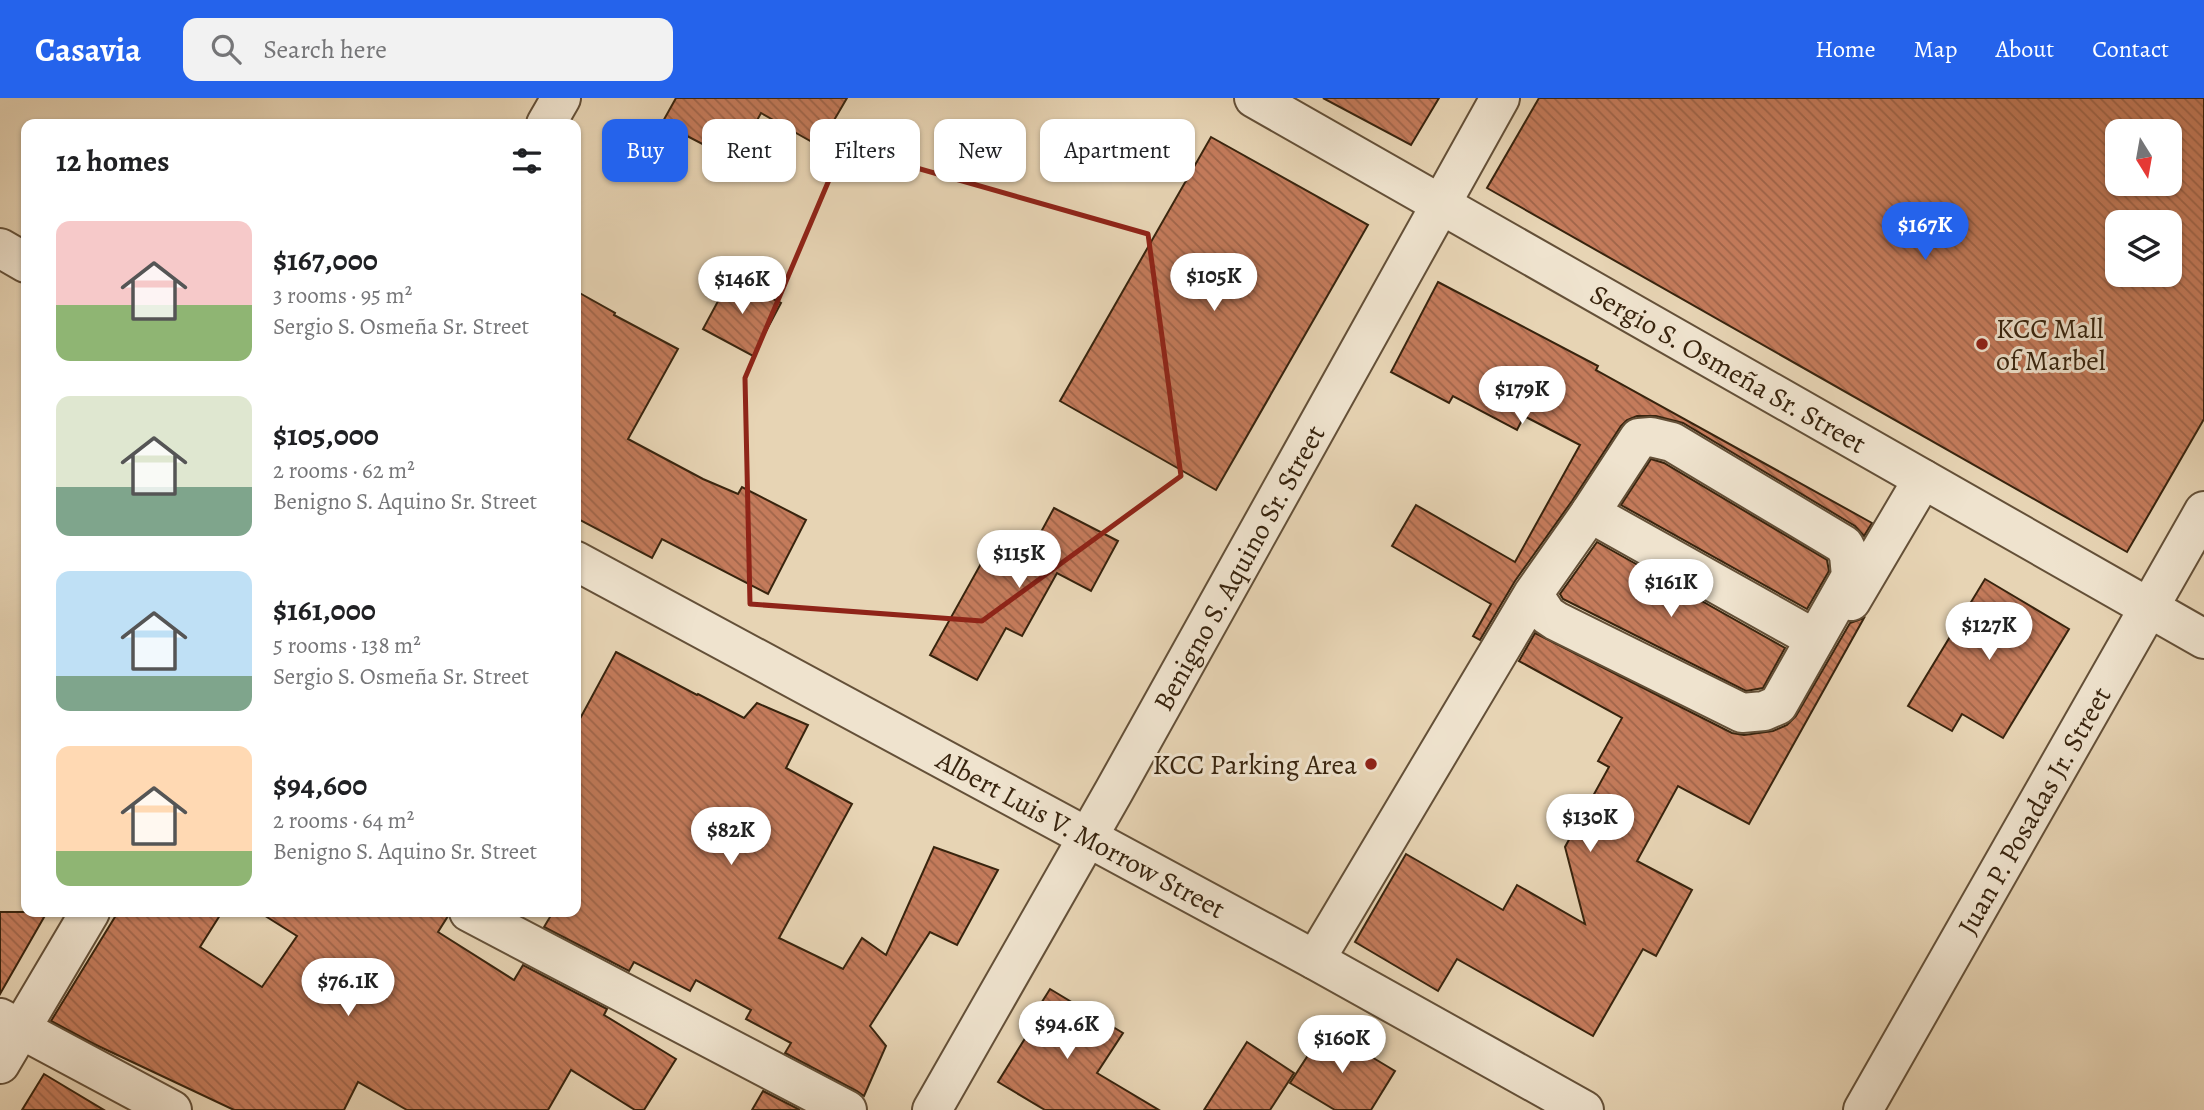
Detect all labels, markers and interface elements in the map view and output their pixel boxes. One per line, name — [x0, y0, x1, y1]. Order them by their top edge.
search box — [183, 18, 673, 81]
text: Casavia — [35, 27, 141, 72]
icon: search — [207, 30, 245, 68]
text: Search here — [263, 32, 387, 67]
text: Home — [1815, 33, 1876, 65]
text: Map — [1914, 33, 1958, 65]
text: About — [1996, 33, 2054, 65]
text: Contact — [2092, 33, 2169, 65]
chip: Buy — [602, 119, 688, 182]
chip: Rent — [702, 119, 796, 182]
chip: Filters — [810, 119, 920, 182]
chip: New — [934, 119, 1026, 182]
chip: Apartment — [1040, 119, 1195, 182]
north arrow — [2105, 119, 2182, 196]
map controls — [2105, 119, 2182, 287]
text: 12 homes — [56, 141, 169, 181]
icon: filters — [508, 142, 546, 180]
pin: $167K — [1876, 202, 1974, 262]
text: $167K — [1898, 209, 1952, 240]
button: layers — [2105, 210, 2182, 287]
text: $167,000 — [273, 240, 378, 280]
icon: home — [112, 249, 196, 333]
pin: $105K — [1165, 254, 1263, 313]
pin: $146K — [693, 256, 791, 316]
text: $105K — [1186, 260, 1242, 291]
text: $146K — [714, 263, 770, 294]
street label: Sergio S. Osmeña Sr. Street — [1583, 275, 1873, 463]
text: 3 rooms · 95 m² — [273, 280, 412, 311]
place label: KCC Mall of Marbel — [1996, 310, 2106, 380]
text: Sergio S. Osmeña Sr. Street — [273, 311, 529, 342]
marker: KCC Mall of Marbel — [1974, 336, 1990, 352]
pin: $179K — [1473, 366, 1571, 426]
text: $179K — [1495, 373, 1549, 404]
text: $105,000 — [273, 415, 379, 455]
street label: Benigno S. Aquino Sr. Street — [1144, 418, 1334, 718]
icon: home — [112, 424, 196, 508]
text: 2 rooms · 62 m² — [273, 455, 415, 486]
text: Benigno S. Aquino Sr. Street — [273, 486, 537, 517]
pin: $115K — [970, 531, 1068, 590]
text: $115K — [993, 537, 1045, 568]
pin: $161K — [1622, 560, 1720, 619]
text: $161K — [1644, 566, 1698, 597]
text: $161,000 — [273, 590, 376, 630]
icon: home — [112, 599, 196, 683]
pin: $127K — [1940, 602, 2038, 662]
text: $127K — [1962, 609, 2017, 640]
text: 5 rooms · 138 m² — [273, 630, 421, 661]
text: Sergio S. Osmeña Sr. Street — [273, 661, 529, 692]
street label: Juan P. Posadas Jr. Street — [1949, 680, 2120, 942]
street label: Albert Luis V. Morrow Street — [929, 741, 1232, 928]
place label: KCC Parking Area — [1152, 746, 1357, 784]
marker: KCC Parking Area — [1363, 756, 1379, 772]
text: $94,600 — [273, 765, 367, 805]
icon: home — [112, 774, 196, 858]
pin: $130K — [1541, 794, 1639, 854]
text: $130K — [1562, 801, 1618, 832]
text: 2 rooms · 64 m² — [273, 805, 414, 836]
pin: $82K — [690, 808, 772, 867]
text: $82K — [707, 814, 755, 845]
text: Benigno S. Aquino Sr. Street — [273, 836, 537, 867]
pin: $76.1K — [291, 958, 405, 1018]
text: $76.1K — [318, 965, 378, 996]
pin: $94.6K — [1010, 1002, 1124, 1061]
text: $94.6K — [1035, 1008, 1099, 1039]
pin: $160K — [1293, 1016, 1391, 1075]
text: $160K — [1314, 1022, 1370, 1053]

